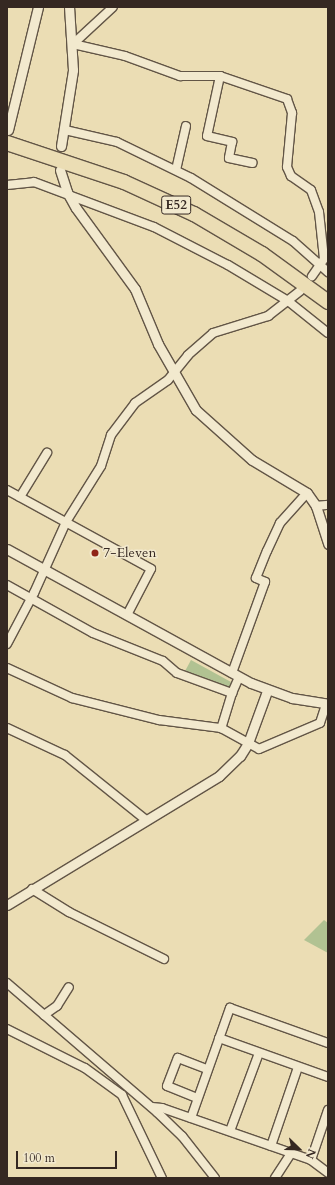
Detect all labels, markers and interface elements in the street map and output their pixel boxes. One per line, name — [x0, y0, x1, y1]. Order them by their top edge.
road number: E52 — [161, 194, 191, 216]
place label: 7-Eleven — [103, 545, 156, 561]
marker: 7-Eleven — [90, 548, 100, 558]
north arrow — [279, 1129, 319, 1169]
scale bar — [18, 1143, 119, 1169]
text: N — [302, 1147, 319, 1161]
text: 100 m — [23, 1150, 55, 1166]

